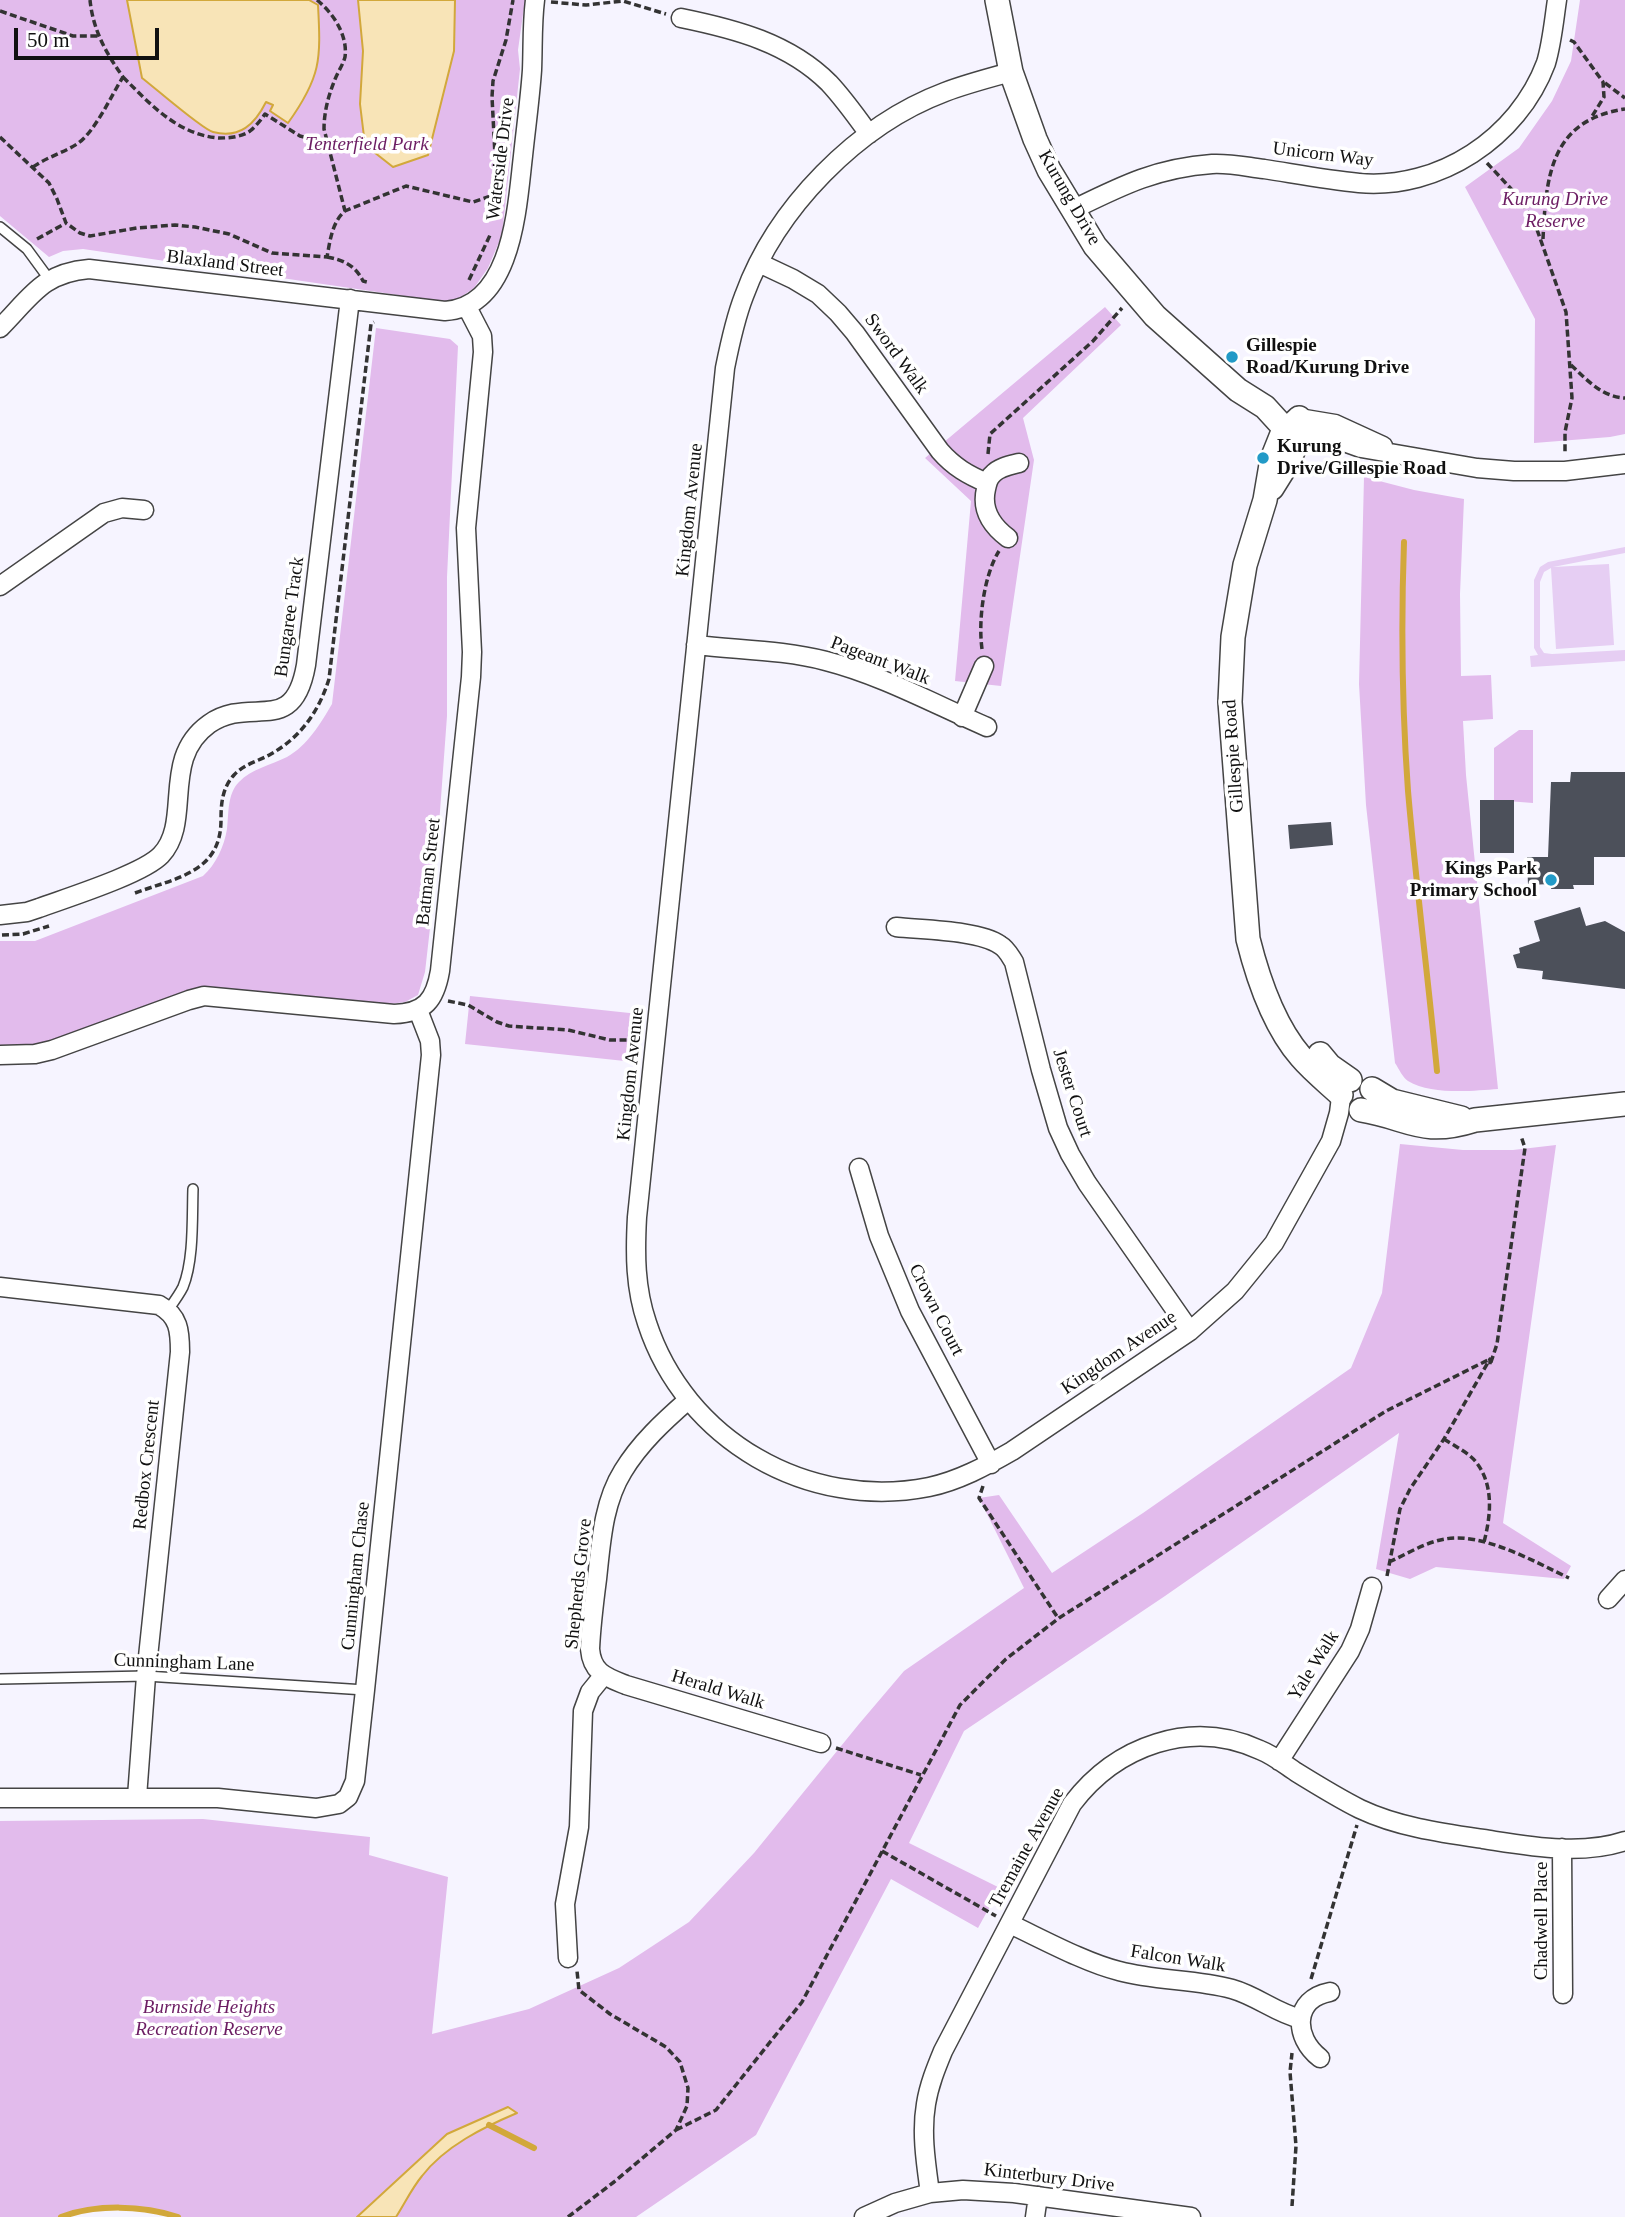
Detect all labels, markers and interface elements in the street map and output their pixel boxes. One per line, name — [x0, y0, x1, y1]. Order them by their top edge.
scale bar — [18, 14, 163, 58]
text: 50 m — [27, 28, 70, 52]
street label: Waterside Drive — [482, 96, 520, 222]
park label: Tenterfield Park — [305, 134, 429, 156]
street label: Unicorn Way — [1271, 138, 1375, 172]
street label: Kurung Drive — [1033, 146, 1105, 250]
park label: Kurung Drive Reserve — [1502, 189, 1608, 233]
street label: Blaxland Street — [165, 246, 285, 282]
street label: Sword Walk — [859, 309, 933, 399]
place label: Gillespie Road/Kurung Drive — [1246, 335, 1409, 379]
marker: Gillespie Road/Kurung Drive — [1224, 349, 1240, 365]
place label: Kurung Drive/Gillespie Road — [1277, 436, 1446, 480]
street label: Kingdom Avenue — [672, 442, 708, 578]
marker: Kurung Drive/Gillespie Road — [1255, 450, 1271, 466]
street label: Bungaree Track — [270, 555, 310, 679]
street label: Pageant Walk — [827, 632, 933, 690]
street label: Gillespie Road — [1219, 699, 1249, 813]
street label: Batman Street — [412, 817, 446, 927]
place label: Kings Park Primary School — [1410, 858, 1537, 902]
marker: Kings Park Primary School — [1543, 872, 1559, 888]
street label: Kingdom Avenue — [613, 1006, 649, 1142]
street label: Jester Court — [1047, 1046, 1097, 1140]
street label: Crown Court — [903, 1260, 969, 1360]
street label: Kingdom Avenue — [1057, 1306, 1181, 1400]
street label: Redbox Crescent — [129, 1399, 165, 1531]
street label: Cunningham Chase — [337, 1501, 375, 1651]
street label: Shepherds Grove — [561, 1517, 597, 1651]
street label: Yale Walk — [1284, 1627, 1344, 1705]
street label: Cunningham Lane — [113, 1649, 255, 1677]
street label: Herald Walk — [669, 1665, 767, 1715]
street label: Tremaine Avenue — [984, 1784, 1070, 1912]
street label: Chadwell Place — [1531, 1862, 1553, 1980]
street label: Falcon Walk — [1129, 1940, 1227, 1978]
park label: Burnside Heights Recreation Reserve — [135, 1997, 283, 2041]
street label: Kinterbury Drive — [982, 2159, 1116, 2197]

